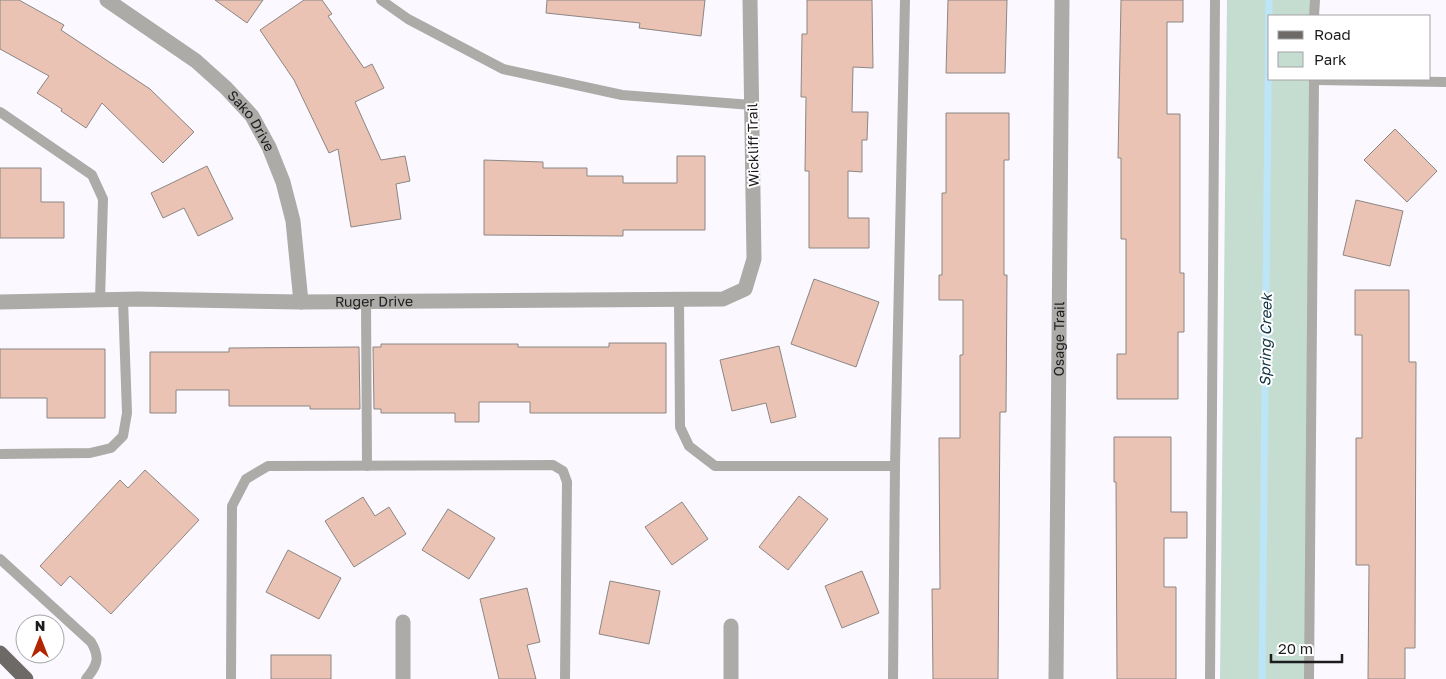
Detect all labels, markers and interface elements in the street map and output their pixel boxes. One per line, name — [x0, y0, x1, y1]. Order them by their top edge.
legend — [1268, 15, 1431, 80]
text: Road — [1314, 25, 1351, 43]
text: Park — [1314, 50, 1347, 68]
street label: Sako Drive — [224, 86, 279, 154]
street label: Wickliff Trail — [743, 103, 762, 187]
street label: Ruger Drive — [335, 292, 413, 310]
water label: Spring Creek — [1255, 292, 1276, 386]
street label: Osage Trail — [1050, 301, 1067, 377]
north arrow — [15, 614, 65, 664]
text: N — [35, 617, 45, 634]
scale bar — [1271, 632, 1342, 664]
text: 20 m — [1278, 639, 1313, 657]

